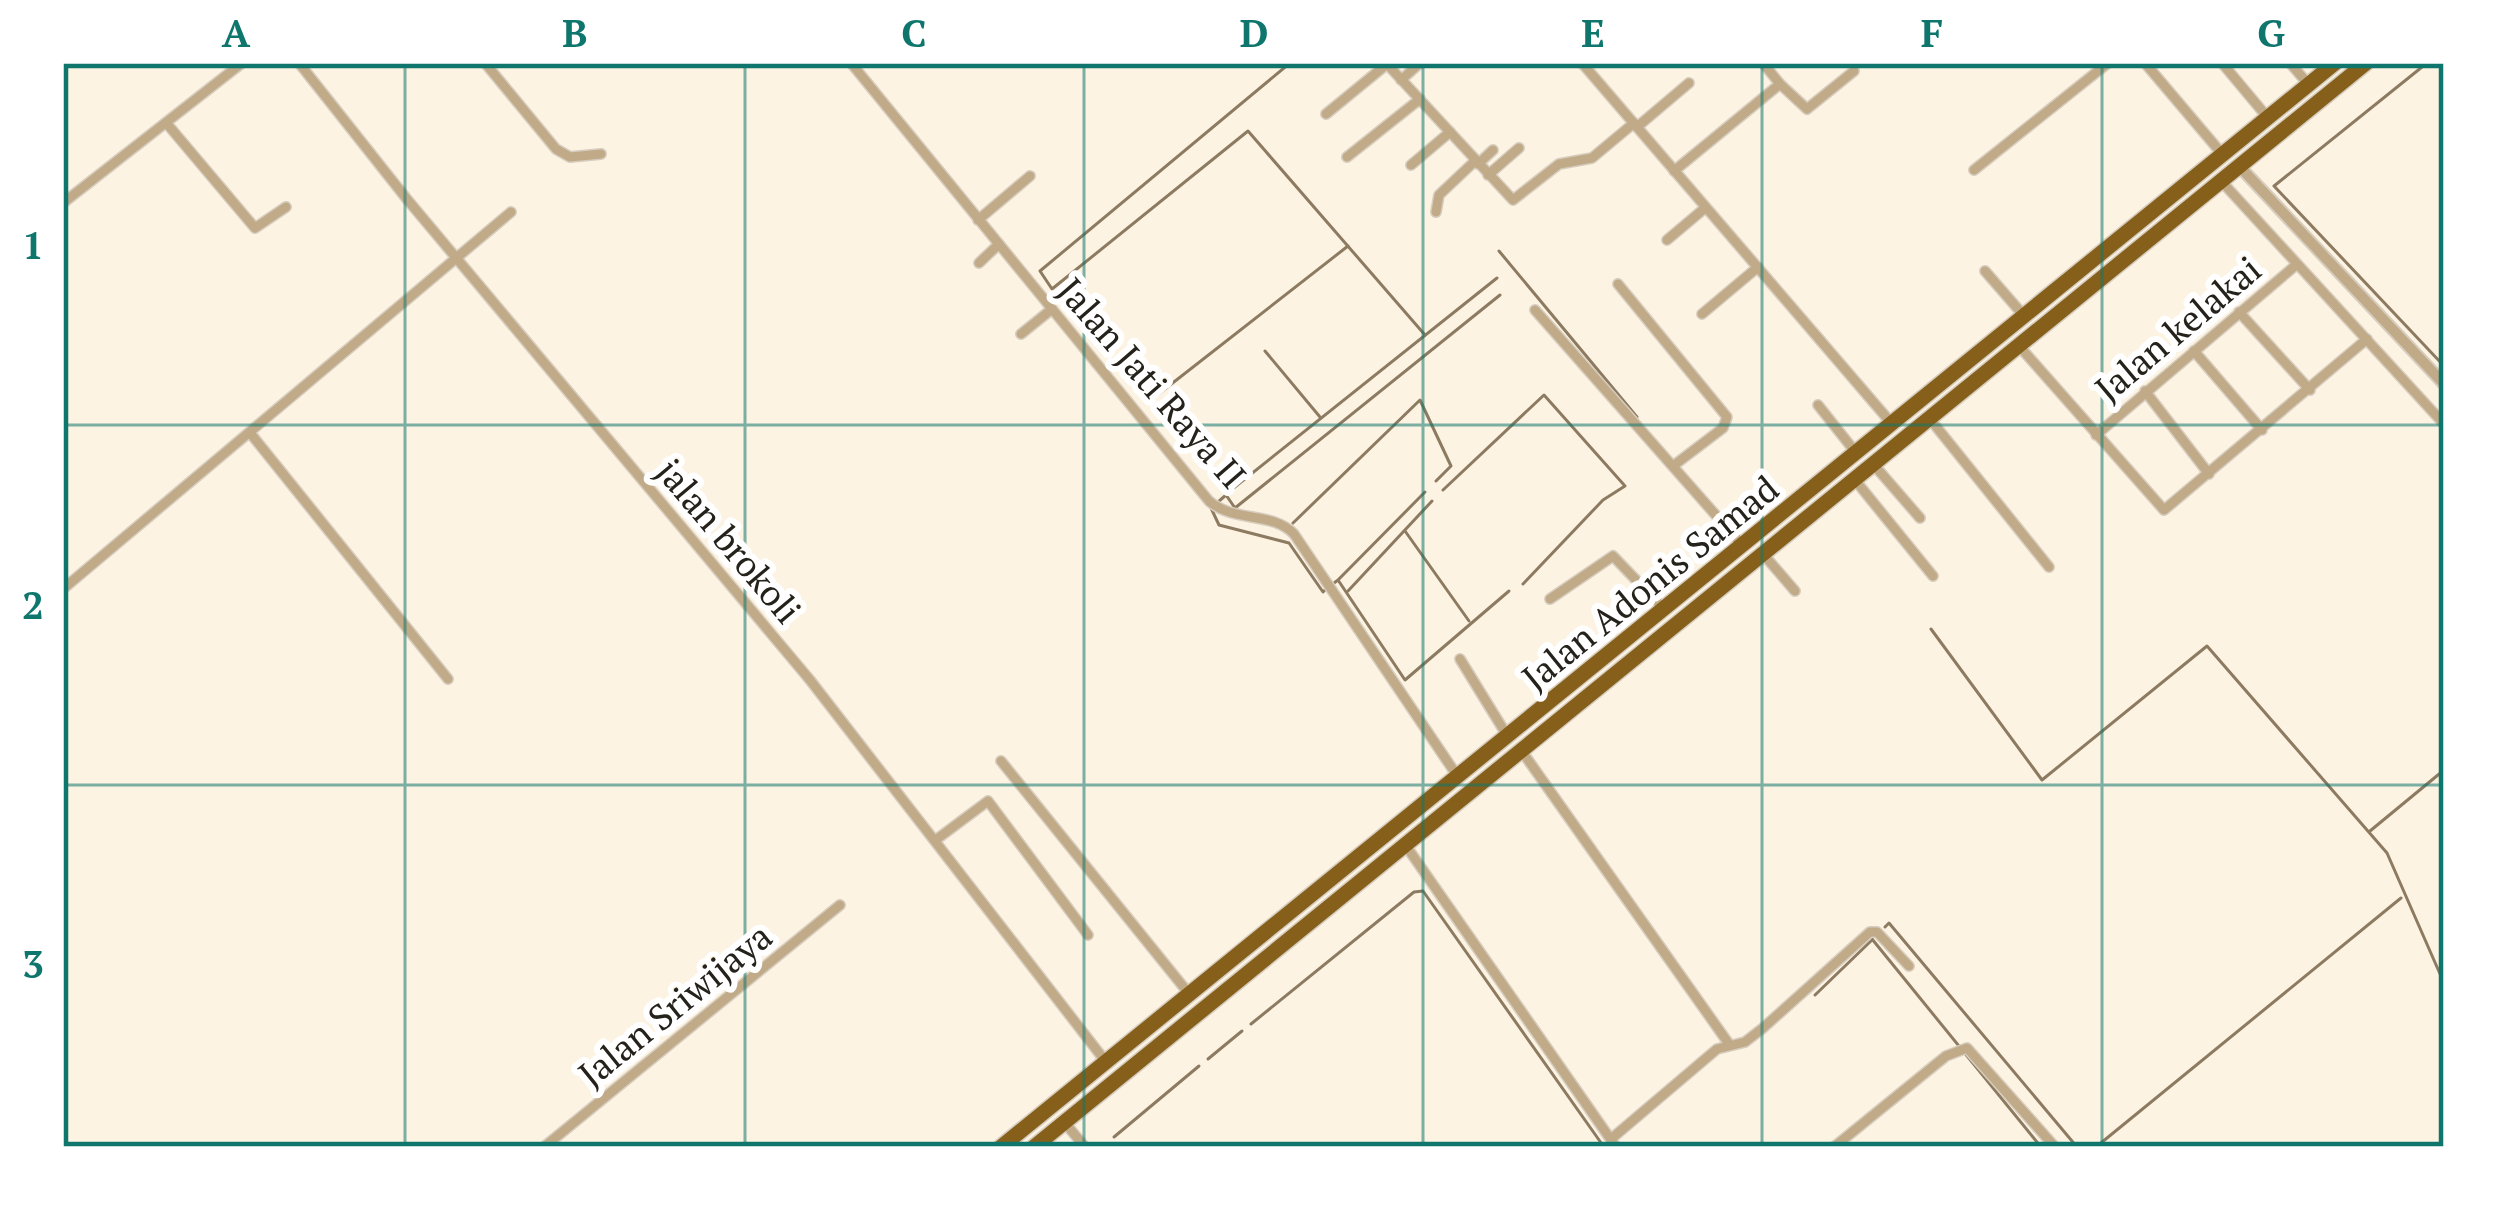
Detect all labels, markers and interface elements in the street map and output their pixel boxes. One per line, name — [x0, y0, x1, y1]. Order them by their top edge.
text: A — [222, 6, 251, 58]
text: B — [562, 6, 588, 58]
text: C — [901, 6, 927, 58]
text: D — [1240, 6, 1268, 58]
text: E — [1581, 6, 1605, 58]
text: F — [1921, 6, 1943, 58]
text: G — [2257, 6, 2285, 58]
text: 1 — [22, 218, 44, 270]
street label: Jalan kelakai — [2085, 246, 2270, 412]
street label: Jalan Jati Raya II — [1048, 267, 1257, 498]
street label: jalan brokoli — [647, 449, 812, 633]
street label: Jalan Adonis Samad — [1512, 465, 1788, 701]
text: 2 — [22, 578, 44, 630]
street label: Jalan Sriwijaya — [568, 912, 781, 1097]
text: 3 — [22, 937, 44, 989]

